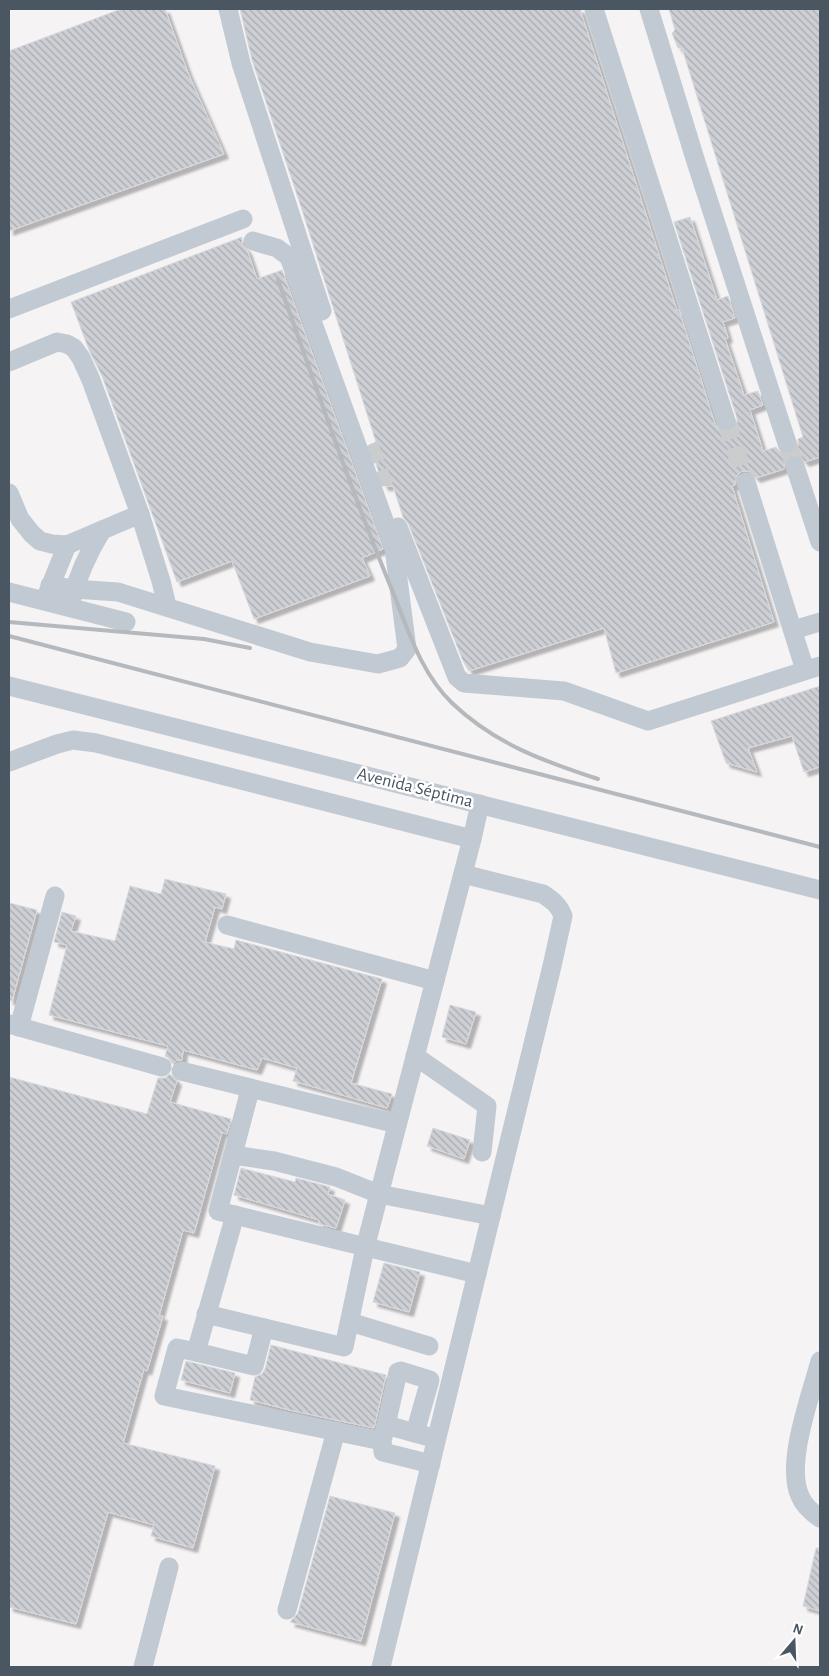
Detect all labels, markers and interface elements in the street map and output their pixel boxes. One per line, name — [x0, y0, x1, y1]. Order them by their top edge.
street label: Avenida Séptima — [355, 765, 475, 811]
north arrow — [769, 1616, 819, 1666]
text: N — [791, 1621, 805, 1638]

